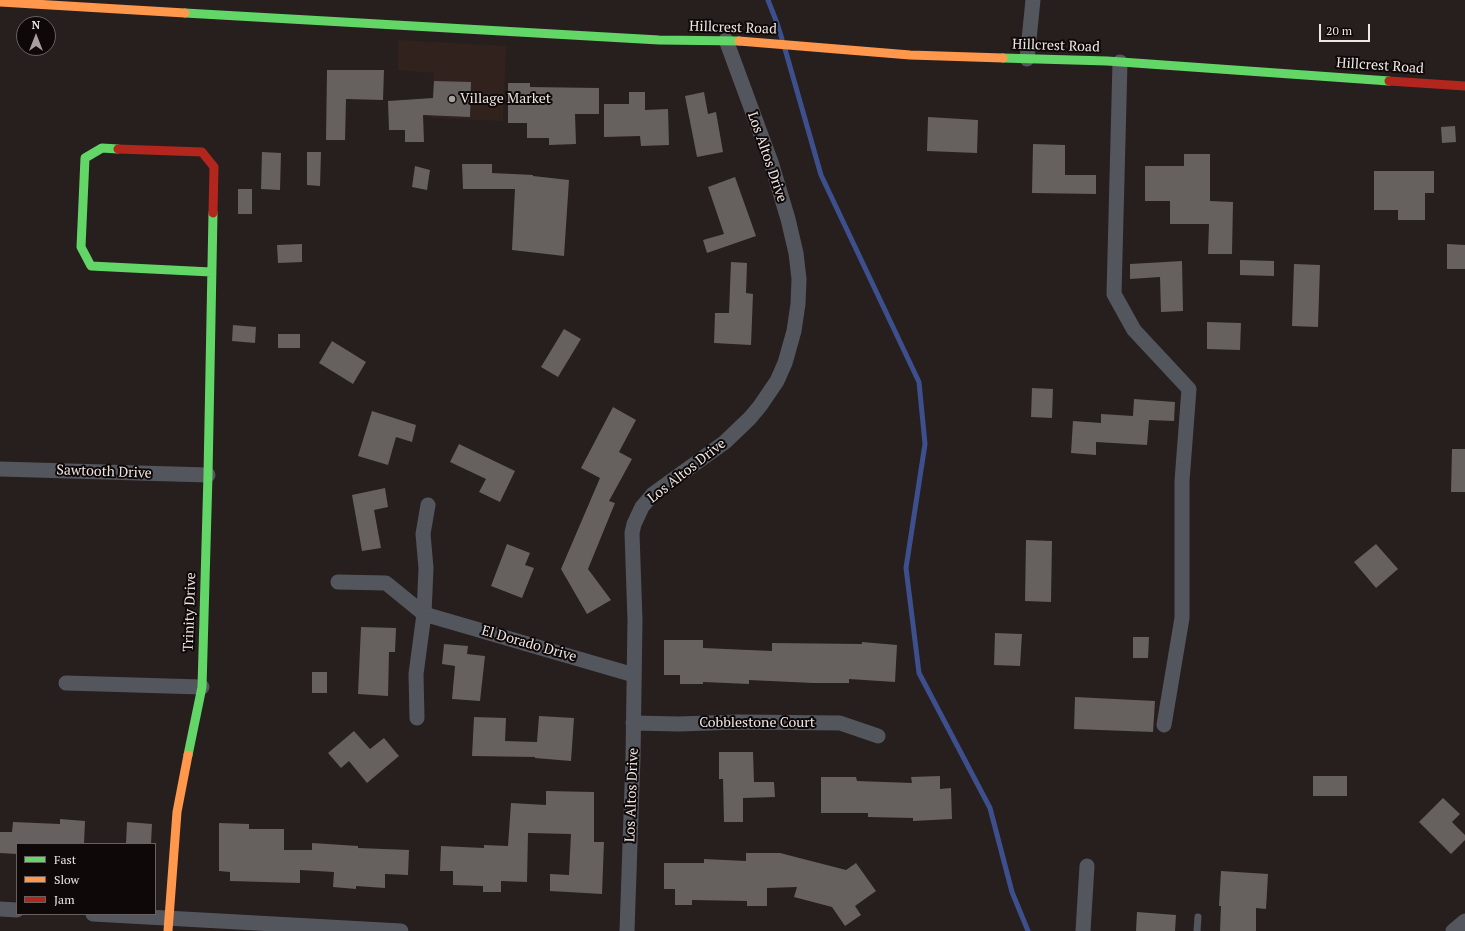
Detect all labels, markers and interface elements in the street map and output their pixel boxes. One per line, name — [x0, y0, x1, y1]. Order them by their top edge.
north arrow — [16, 16, 56, 56]
scale bar — [1321, 16, 1372, 42]
text: N — [32, 18, 40, 32]
street label: Hillcrest Road — [689, 18, 777, 38]
text: 20 m — [1326, 23, 1352, 38]
street label: Hillcrest Road — [1012, 36, 1100, 56]
street label: Hillcrest Road — [1336, 55, 1424, 77]
place label: Village Market — [460, 91, 551, 107]
marker: Village Market — [447, 94, 457, 104]
street label: Los Altos Drive — [744, 110, 790, 204]
street label: Los Altos Drive — [645, 435, 729, 507]
street label: Sawtooth Drive — [56, 462, 152, 482]
street label: Trinity Drive — [180, 572, 200, 652]
street label: El Dorado Drive — [480, 622, 578, 666]
street label: Cobblestone Court — [699, 715, 815, 731]
street label: Los Altos Drive — [622, 748, 642, 842]
legend — [16, 843, 156, 915]
text: Fast — [54, 852, 76, 867]
text: Slow — [54, 872, 79, 887]
text: Jam — [54, 892, 75, 907]

